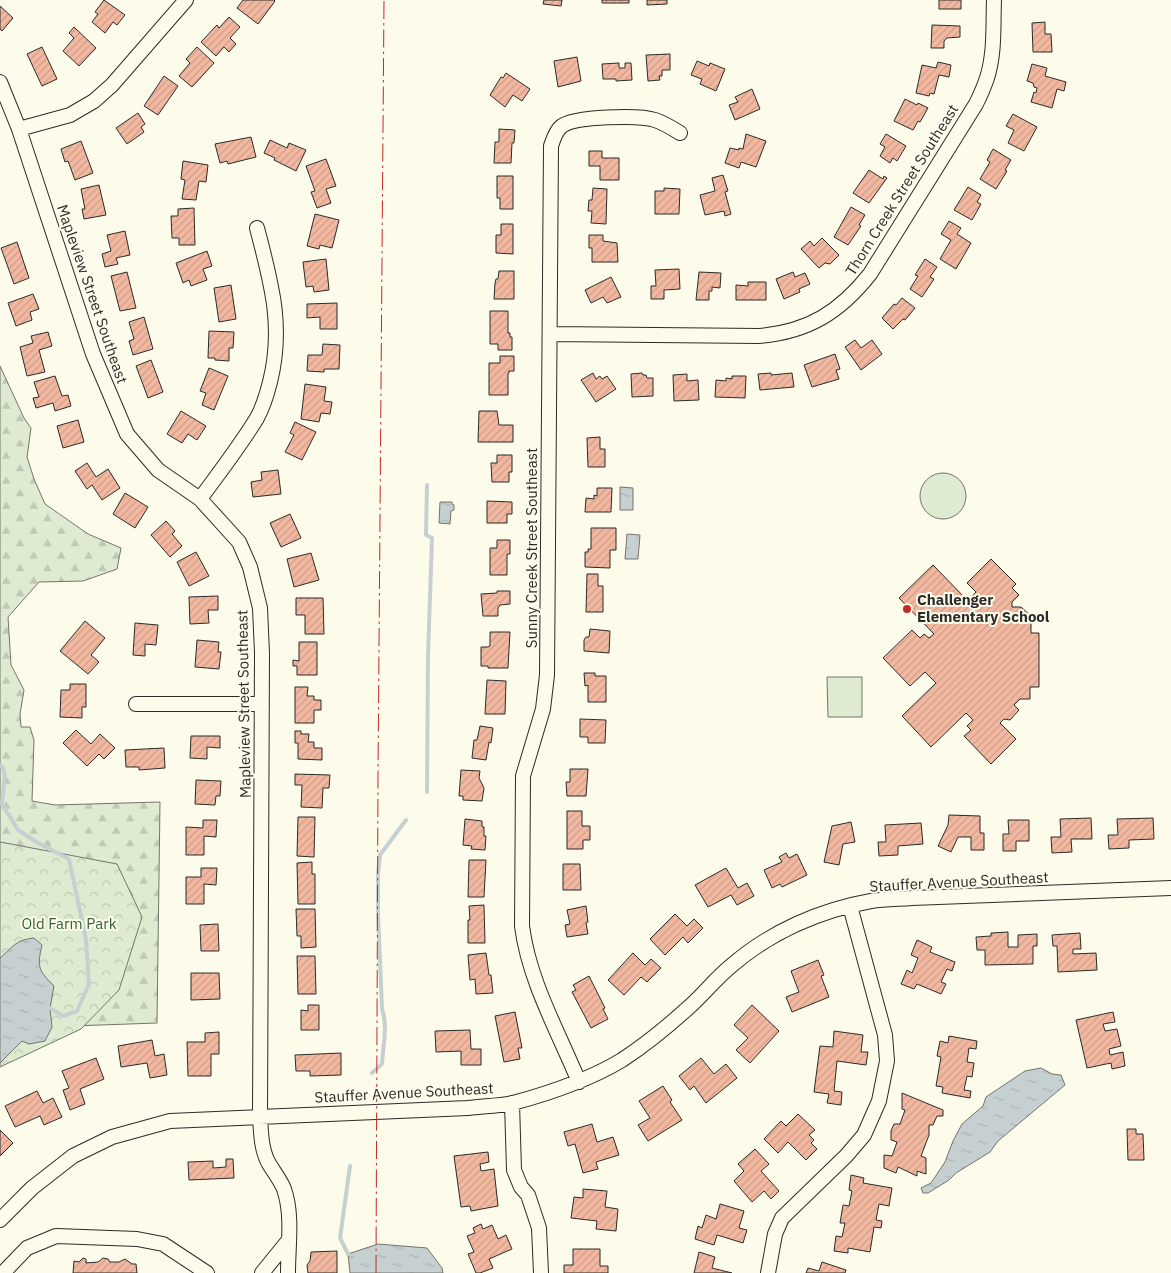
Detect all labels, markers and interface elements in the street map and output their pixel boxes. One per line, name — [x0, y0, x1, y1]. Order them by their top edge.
street label: Thorn Creek Street Southeast — [841, 101, 962, 279]
street label: Mapleview Street Southeast — [53, 202, 132, 386]
street label: Sunny Creek Street Southeast — [522, 448, 541, 648]
place label: Challenger Elementary School — [917, 590, 1050, 626]
marker: Challenger Elementary School — [901, 603, 913, 615]
street label: Mapleview Street Southeast — [232, 610, 255, 798]
street label: Stauffer Avenue Southeast — [869, 867, 1049, 896]
park label: Old Farm Park — [21, 914, 117, 933]
street label: Stauffer Avenue Southeast — [314, 1078, 494, 1107]

